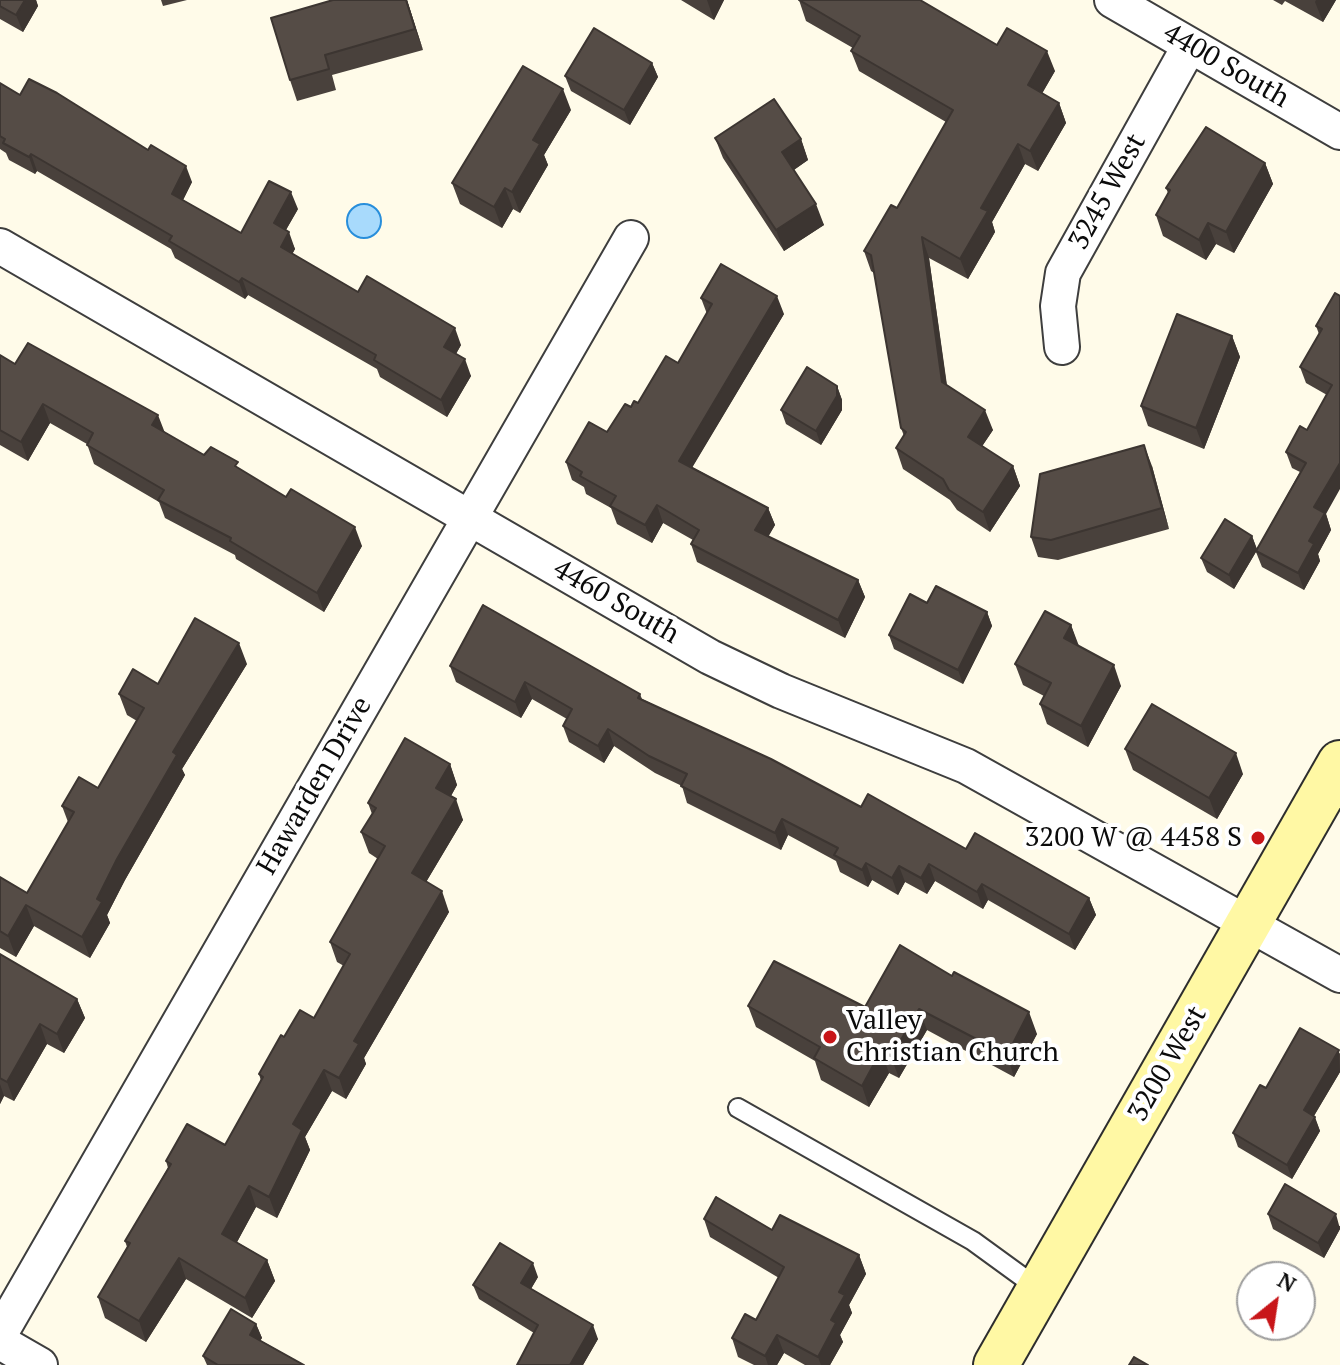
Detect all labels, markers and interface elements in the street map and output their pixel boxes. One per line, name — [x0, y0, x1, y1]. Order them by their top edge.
street label: 4400 South — [1157, 16, 1295, 116]
street label: 3245 West — [1062, 128, 1154, 256]
street label: 4460 South — [547, 552, 685, 652]
street label: Hawarden Drive — [251, 691, 379, 881]
place label: 3200 W @ 4458 S — [1024, 821, 1242, 855]
marker: 3200 W @ 4458 S — [1249, 829, 1267, 847]
street label: 3200 West — [1122, 1000, 1214, 1128]
place label: Valley Christian Church — [846, 1004, 1059, 1070]
marker: Valley Christian Church — [821, 1028, 839, 1046]
north arrow — [1236, 1261, 1316, 1341]
text: N — [1273, 1265, 1302, 1298]

